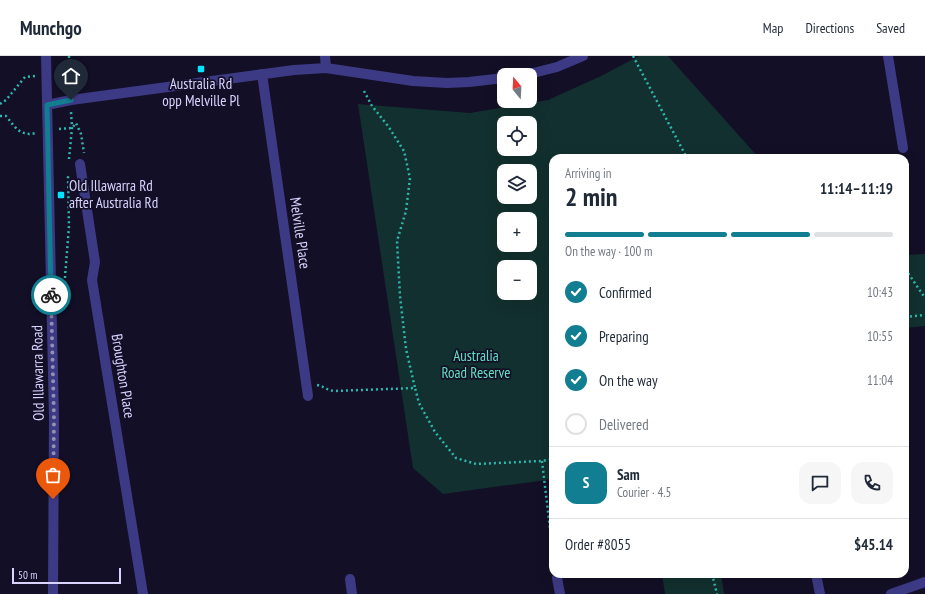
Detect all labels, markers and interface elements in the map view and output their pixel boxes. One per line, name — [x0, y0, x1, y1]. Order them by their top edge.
text: Munchgo — [20, 16, 82, 40]
text: Map — [763, 19, 783, 37]
text: Directions — [805, 19, 854, 37]
text: Saved — [876, 19, 905, 37]
pin — [54, 59, 88, 100]
marker: Australia Rd opp Melville Pl — [196, 64, 206, 74]
icon: home — [60, 65, 82, 87]
north arrow — [497, 68, 537, 108]
map controls — [497, 68, 537, 300]
place label: Australia Rd opp Melville Pl — [162, 74, 240, 110]
button: locate — [497, 116, 537, 156]
button: layers — [497, 164, 537, 204]
text: Arriving in — [565, 165, 612, 182]
place label: Old Illawarra Rd after Australia Rd — [69, 176, 158, 212]
text: 11:14–11:19 — [820, 179, 893, 198]
text: 2 min — [565, 180, 618, 213]
marker: Old Illawarra Rd after Australia Rd — [56, 190, 66, 200]
street label: Melville Place — [286, 196, 315, 270]
button: + — [497, 212, 537, 252]
text: On the way · 100 m — [565, 243, 652, 260]
button: − — [497, 260, 537, 300]
courier — [31, 275, 71, 315]
icon: check — [565, 281, 587, 303]
text: Confirmed — [599, 283, 652, 302]
icon: bike — [40, 284, 62, 306]
text: 10:43 — [867, 284, 893, 301]
street label: Old Illawarra Road — [27, 325, 48, 421]
icon: check — [565, 325, 587, 347]
text: Preparing — [599, 327, 649, 346]
text: 10:55 — [867, 328, 893, 345]
street label: Broughton Place — [107, 332, 140, 419]
park label: Australia Road Reserve — [442, 346, 510, 382]
icon: check — [565, 369, 587, 391]
text: On the way — [599, 371, 658, 390]
text: 11:04 — [867, 372, 893, 389]
text: Delivered — [599, 415, 649, 434]
pin — [36, 458, 70, 499]
button: chat — [799, 462, 841, 504]
button: phone — [851, 462, 893, 504]
icon: bag — [42, 464, 64, 486]
text: Sam — [617, 465, 640, 484]
text: S — [583, 473, 589, 492]
text: Courier · 4.5 — [617, 484, 671, 501]
text: Order #8055 — [565, 535, 631, 554]
text: $45.14 — [854, 535, 893, 554]
scale bar — [12, 566, 121, 585]
text: 50 m — [18, 568, 37, 582]

